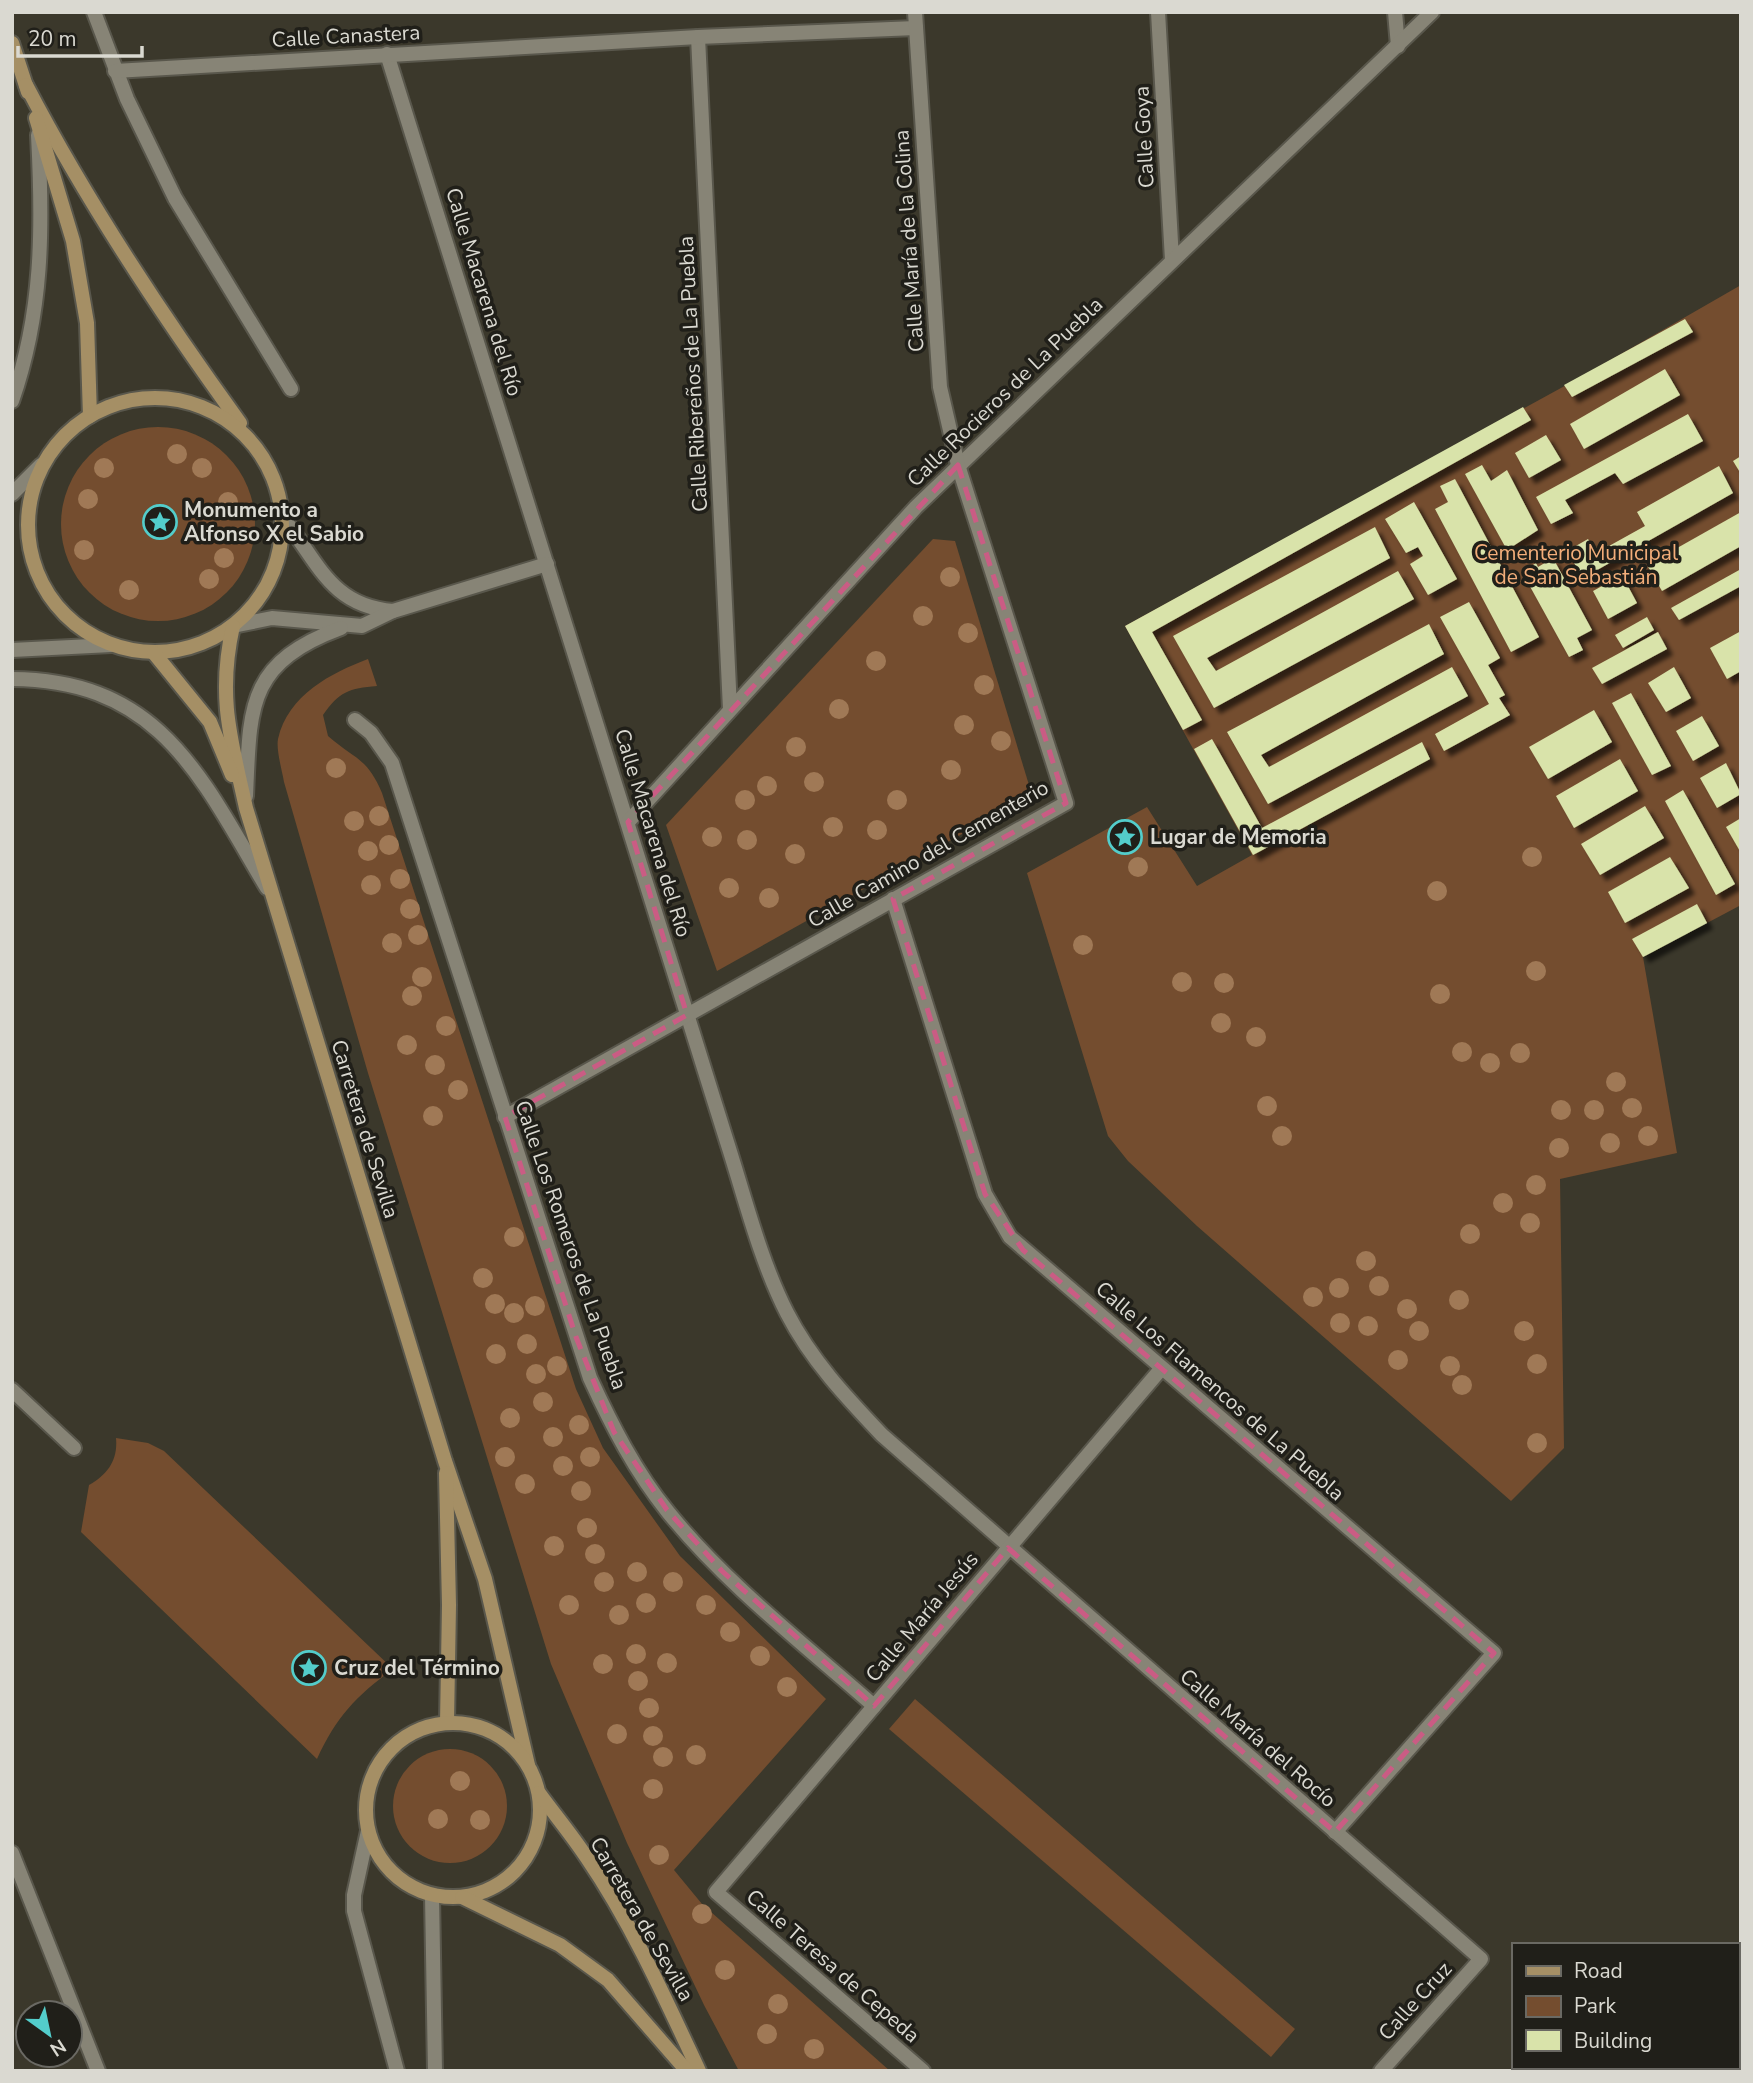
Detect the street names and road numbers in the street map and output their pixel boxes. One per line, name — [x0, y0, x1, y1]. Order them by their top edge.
street label: Calle Canastera — [271, 18, 421, 54]
street label: Calle Goya — [1127, 85, 1161, 189]
street label: Calle María de la Colina — [887, 129, 931, 353]
street label: Calle Macarena del Río — [439, 184, 529, 400]
street label: Calle Ribereños de La Puebla — [672, 235, 714, 513]
street label: Calle Rocieros de La Puebla — [901, 291, 1109, 493]
street label: Calle Macarena del Río — [608, 725, 698, 941]
street label: Calle Camino del Cementerio — [802, 773, 1054, 935]
street label: Carretera de Sevilla — [325, 1036, 405, 1222]
street label: Calle Los Romeros de La Puebla — [508, 1097, 634, 1393]
street label: Calle Los Flamencos de La Puebla — [1090, 1275, 1350, 1507]
street label: Calle María Jesús — [859, 1546, 985, 1688]
street label: Calle María del Rocío — [1174, 1662, 1342, 1814]
street label: Carretera de Sevilla — [584, 1832, 700, 2006]
street label: Calle Teresa de Cepeda — [740, 1883, 926, 2049]
street label: Calle Cruz — [1372, 1955, 1458, 2046]

